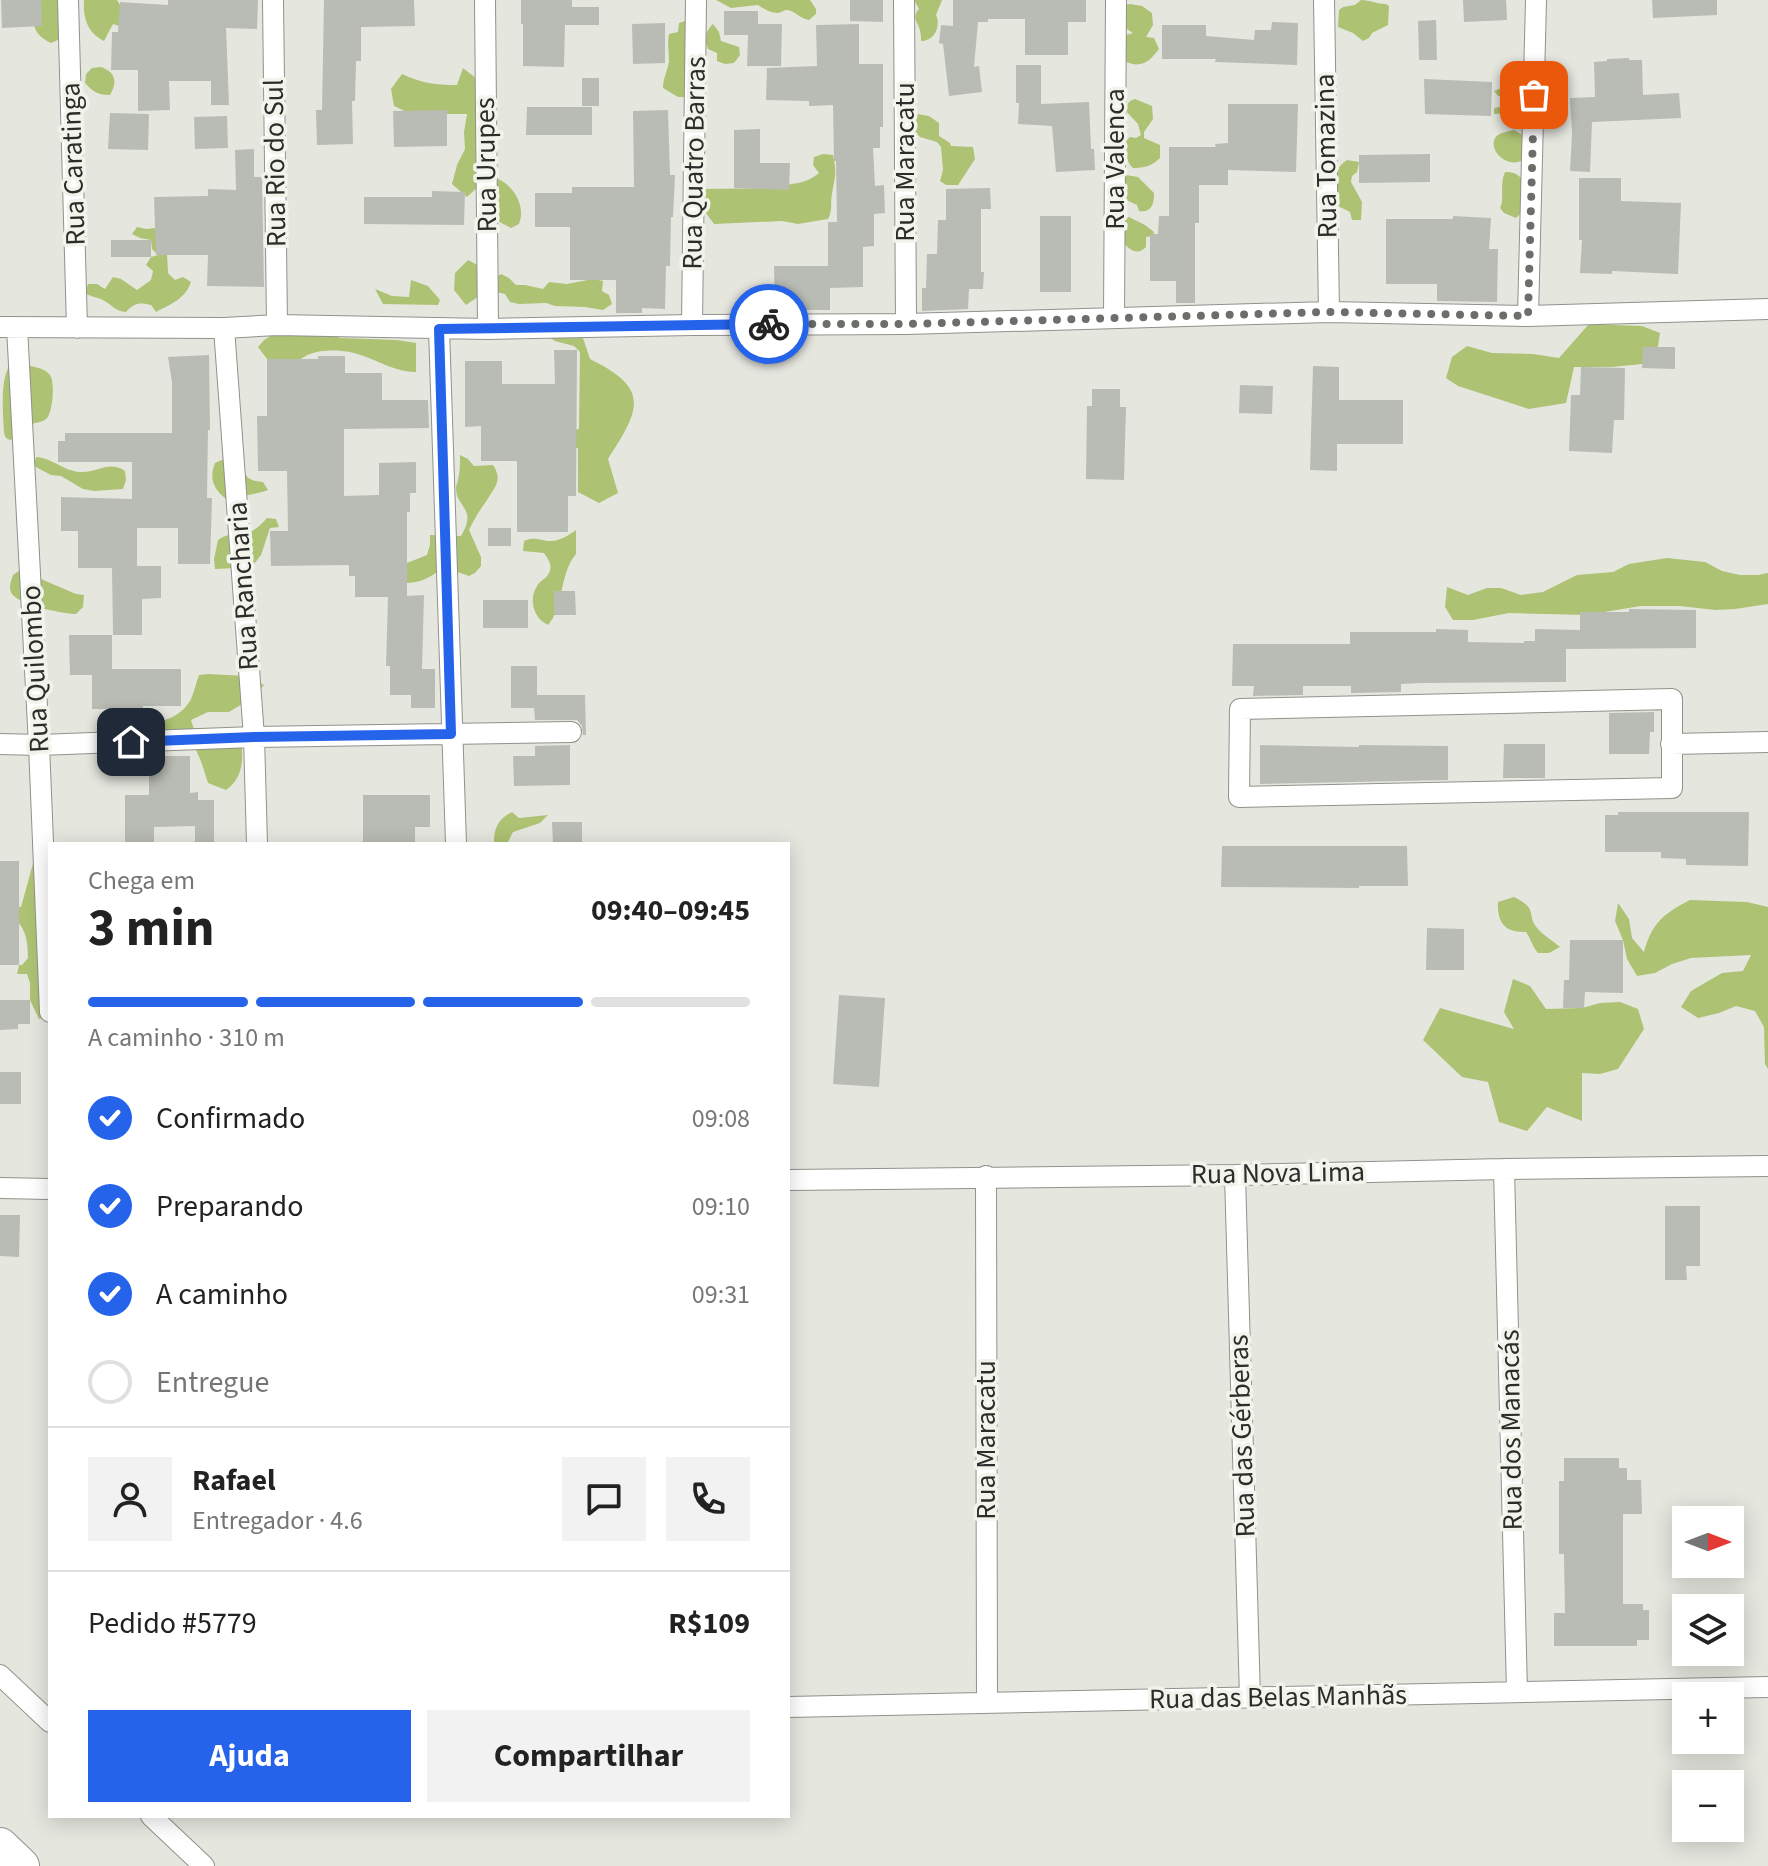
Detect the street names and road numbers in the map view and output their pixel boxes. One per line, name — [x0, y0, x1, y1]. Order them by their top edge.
street label: Rua Quatro Barras — [672, 56, 716, 270]
street label: Rua Tomazina — [1305, 73, 1347, 239]
street label: Rua Rio do Sul — [254, 79, 296, 247]
street label: Rua Caratinga — [50, 82, 96, 246]
street label: Rua Maracatu — [885, 82, 925, 242]
street label: Rua Valenca — [1095, 88, 1135, 230]
street label: Rua Urupes — [465, 97, 507, 233]
street label: Rua Rancharia — [217, 500, 269, 672]
street label: Rua Quilombo — [11, 584, 59, 754]
street label: Rua Nova Lima — [1191, 1151, 1365, 1195]
street label: Rua dos Manacás — [1489, 1329, 1533, 1531]
street label: Rua das Gérberas — [1218, 1334, 1266, 1538]
street label: Rua Maracatu — [966, 1360, 1006, 1520]
street label: Rua das Belas Manhãs — [1149, 1675, 1407, 1719]

